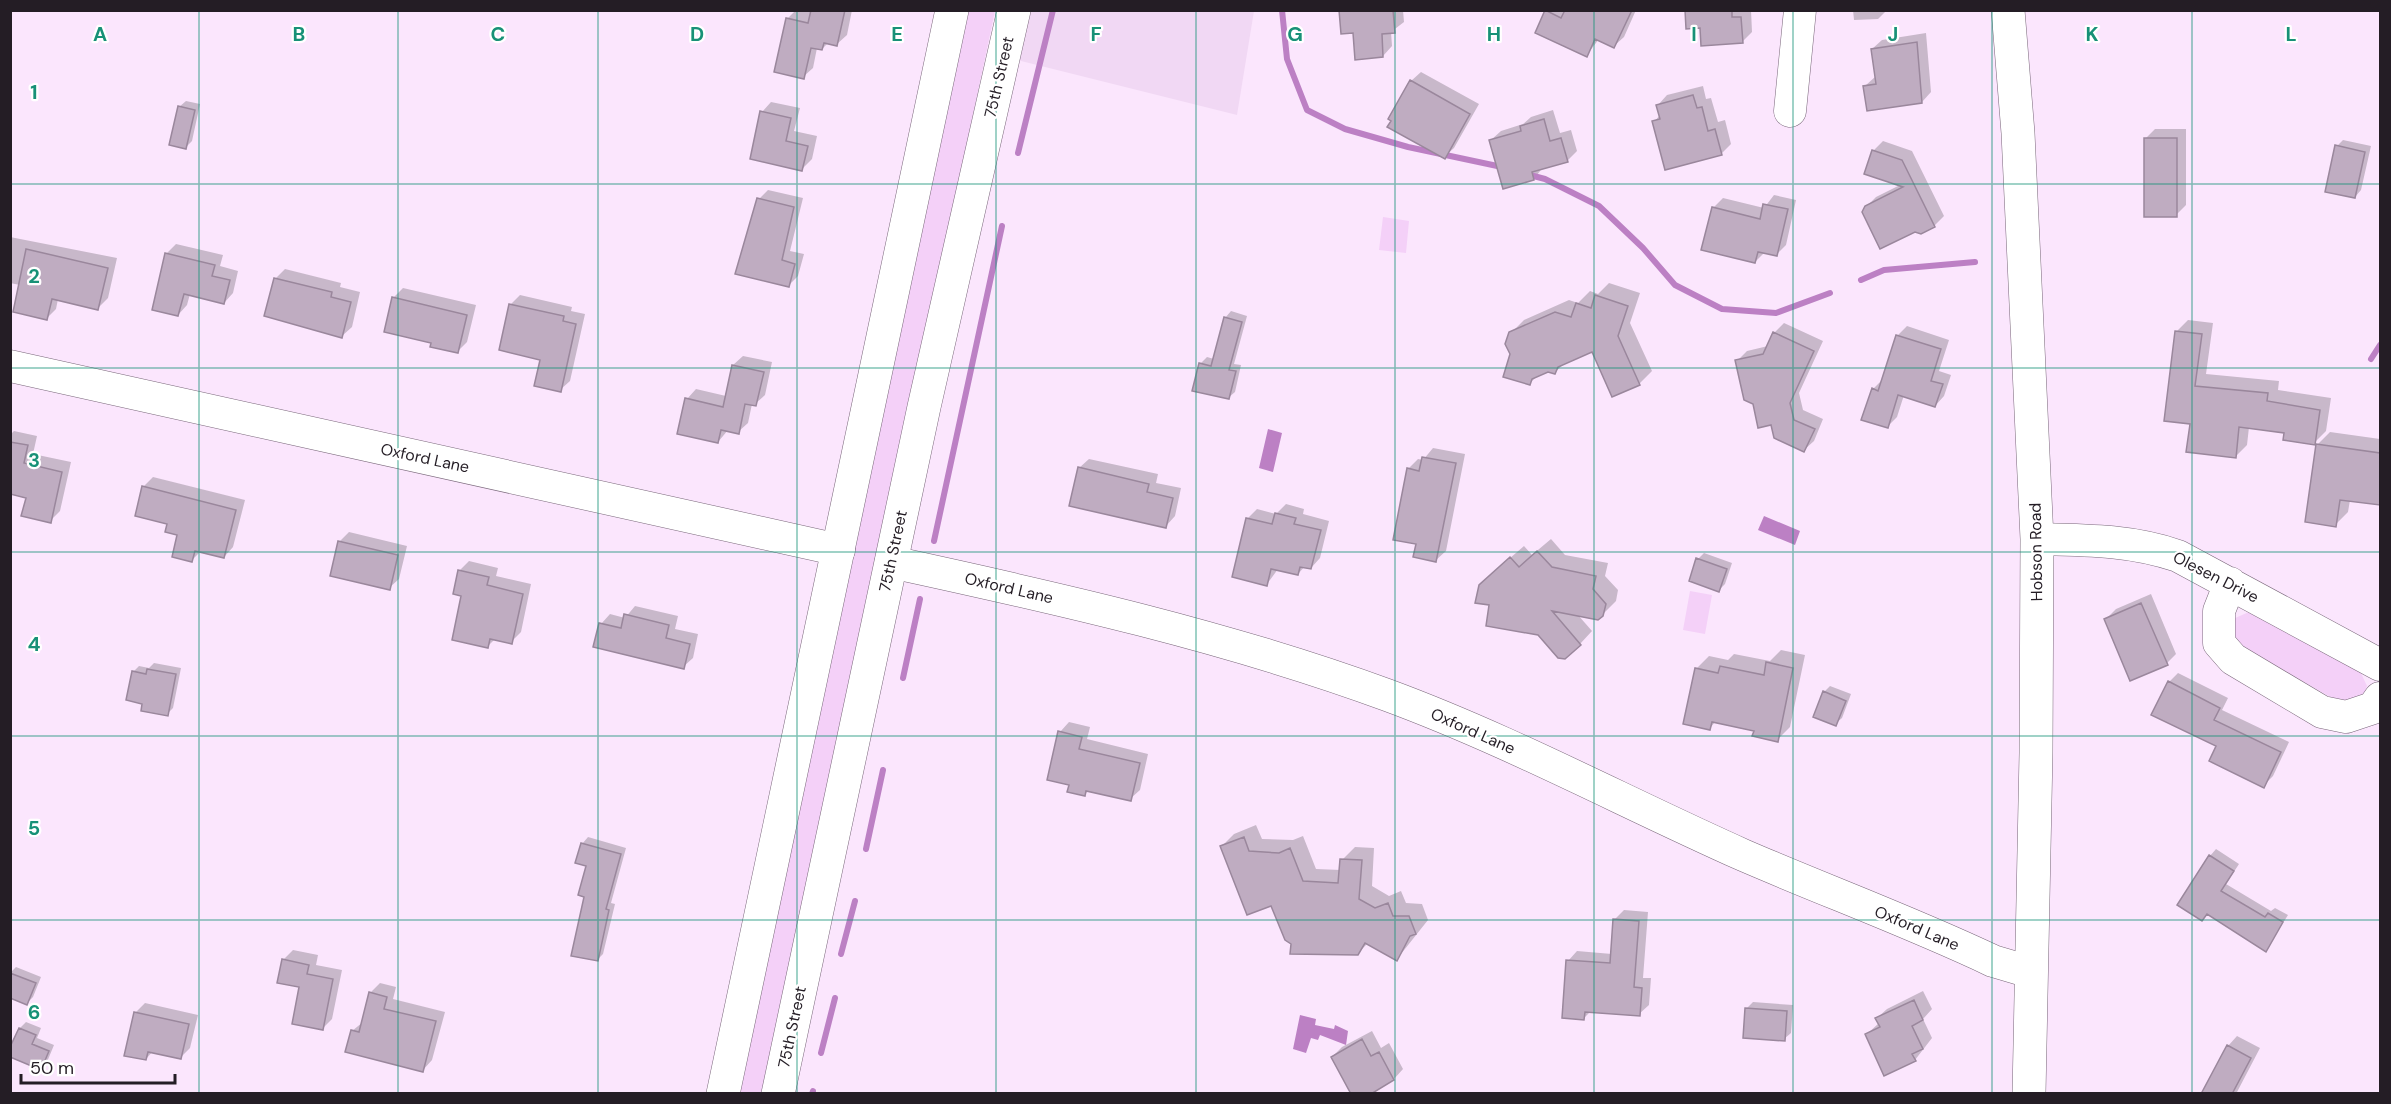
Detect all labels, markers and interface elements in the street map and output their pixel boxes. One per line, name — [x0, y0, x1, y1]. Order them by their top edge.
text: A — [93, 21, 107, 47]
text: B — [293, 21, 305, 47]
text: C — [491, 21, 505, 47]
text: D — [690, 21, 704, 47]
text: E — [891, 21, 903, 47]
text: F — [1090, 21, 1102, 47]
text: G — [1287, 21, 1303, 47]
text: H — [1487, 21, 1501, 47]
text: I — [1691, 21, 1697, 47]
text: J — [1888, 21, 1898, 47]
text: K — [2085, 21, 2099, 47]
text: L — [2285, 21, 2297, 47]
street label: 75th Street — [979, 34, 1019, 120]
text: 1 — [30, 79, 38, 105]
text: 2 — [28, 263, 40, 289]
street label: Oxford Lane — [379, 438, 471, 478]
text: 3 — [28, 447, 40, 473]
street label: Hobson Road — [2025, 503, 2047, 601]
street label: 75th Street — [874, 508, 912, 594]
street label: Olesen Drive — [2170, 546, 2262, 608]
street label: Oxford Lane — [963, 568, 1055, 608]
text: 4 — [28, 631, 41, 657]
street label: Oxford Lane — [1428, 703, 1518, 759]
text: 5 — [28, 815, 40, 841]
street label: Oxford Lane — [1871, 901, 1963, 955]
street label: 75th Street — [773, 984, 811, 1070]
text: 6 — [28, 999, 40, 1025]
scale bar — [21, 1047, 176, 1085]
text: 50 m — [30, 1056, 74, 1080]

